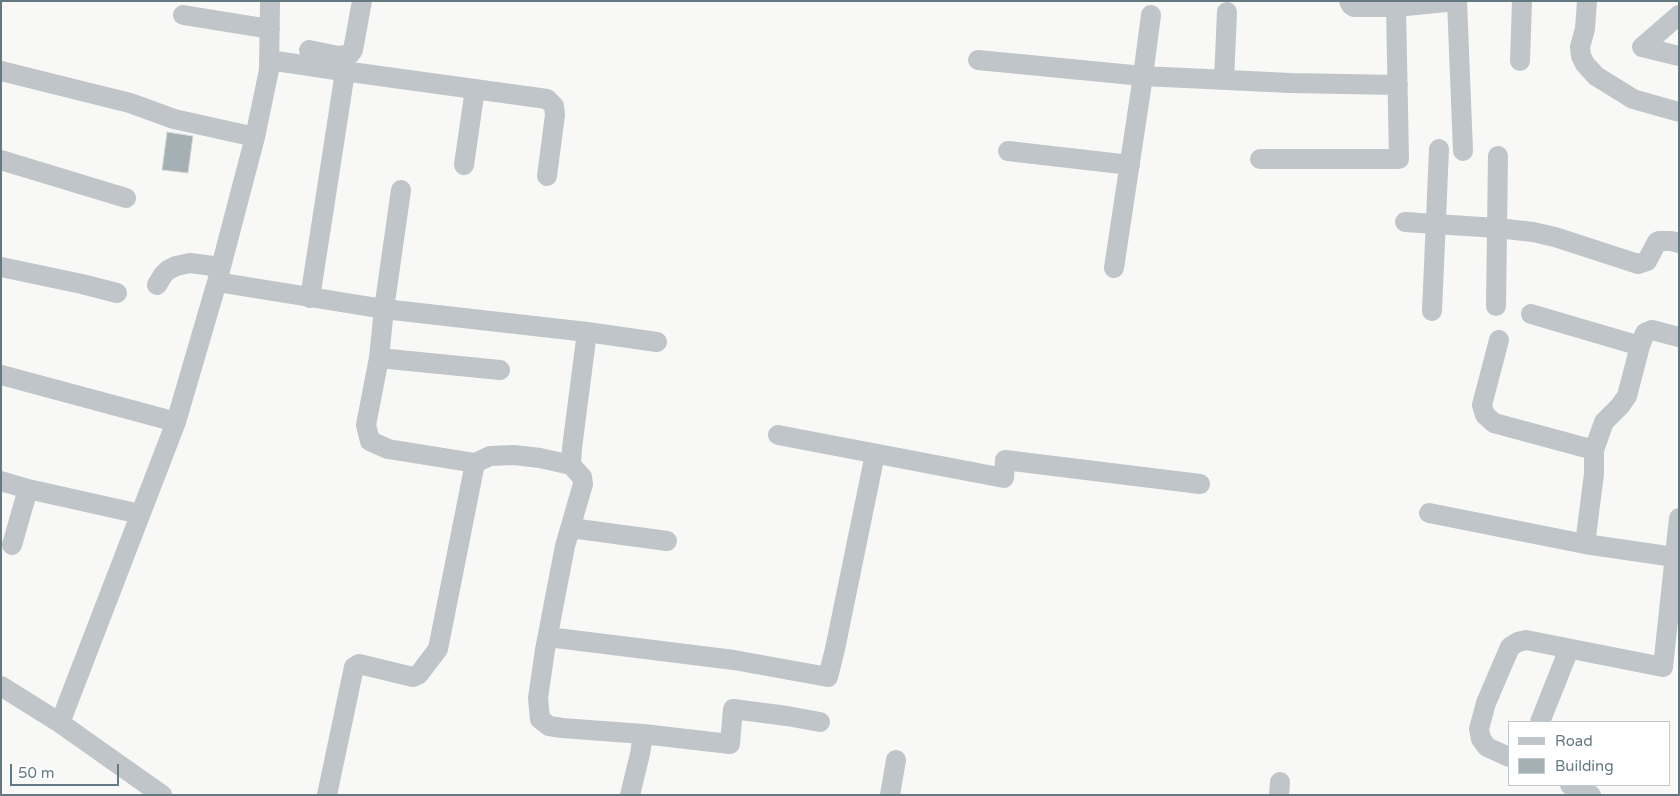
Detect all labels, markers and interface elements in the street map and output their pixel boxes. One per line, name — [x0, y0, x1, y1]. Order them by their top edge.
legend — [1508, 721, 1670, 786]
text: Road — [1555, 732, 1593, 750]
scale bar — [12, 754, 121, 786]
text: Building — [1555, 757, 1614, 775]
text: 50 m — [18, 764, 55, 782]

